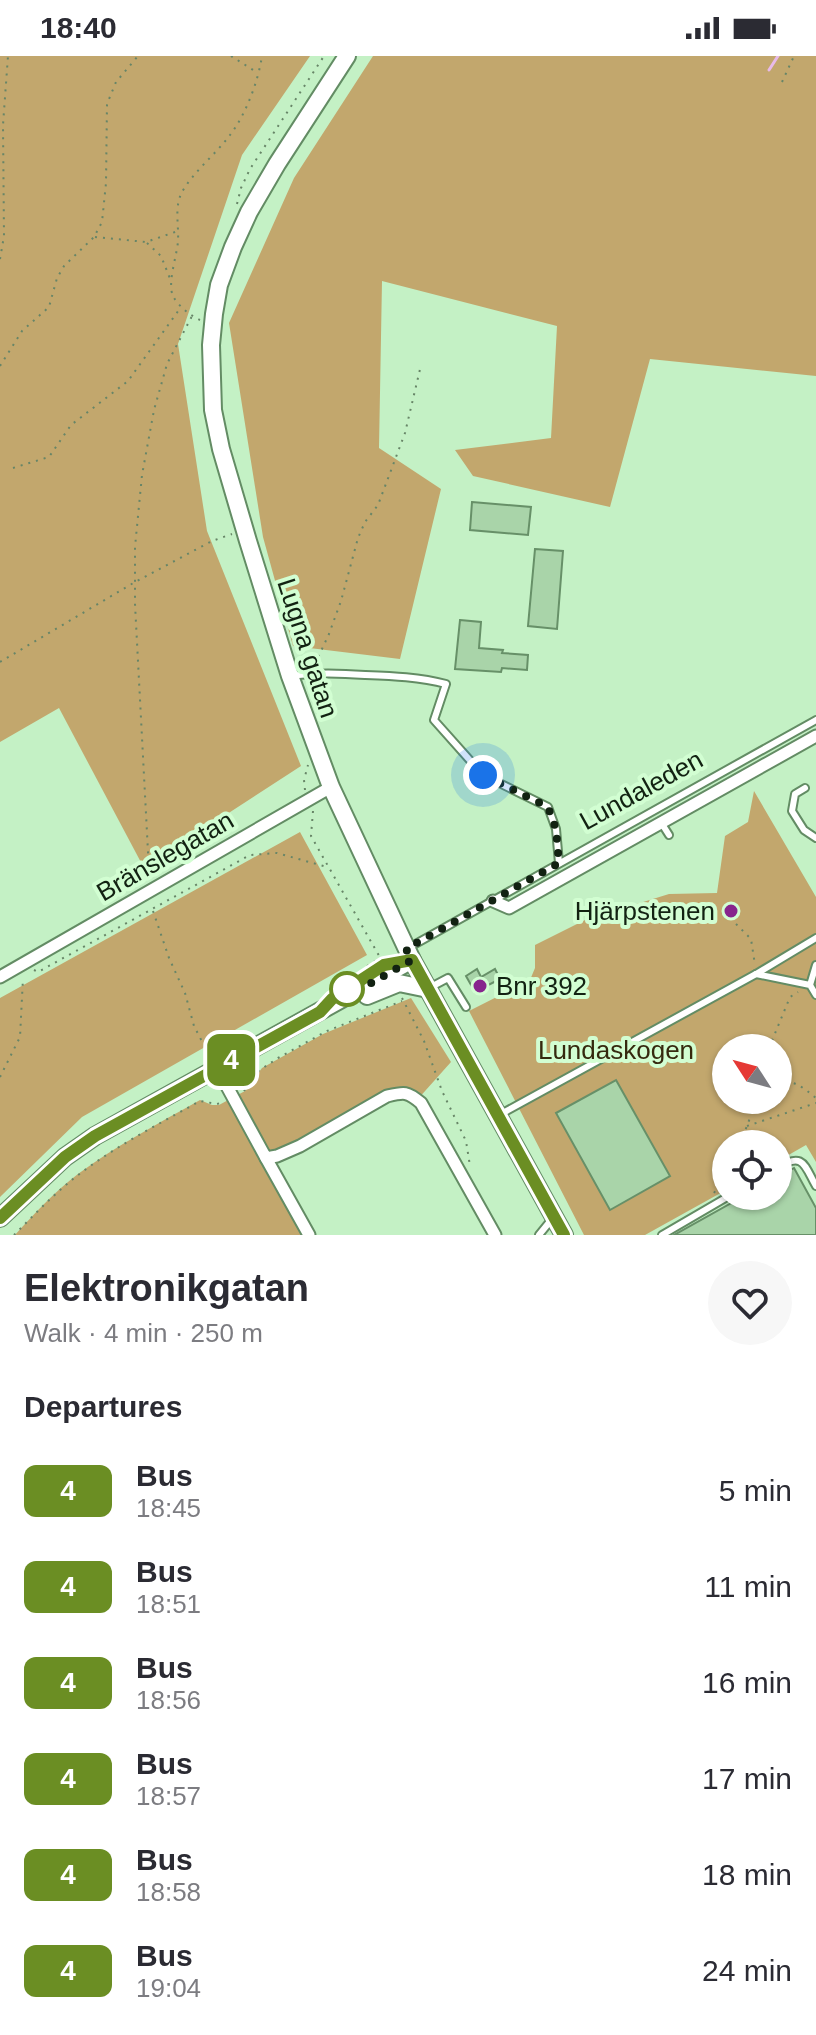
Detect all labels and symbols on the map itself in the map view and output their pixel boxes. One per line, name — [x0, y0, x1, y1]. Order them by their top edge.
street label: Lugna gatan — [271, 575, 345, 721]
street label: Lundaleden — [574, 744, 708, 836]
your location — [463, 755, 503, 795]
street label: Bränslegatan — [91, 805, 239, 907]
place label: Hjärpstenen — [575, 896, 715, 926]
marker: Hjärpstenen — [722, 902, 740, 920]
place label: Bnr 392 — [496, 971, 587, 1001]
unlabelled marker — [330, 972, 364, 1006]
marker: Bnr 392 — [471, 977, 489, 995]
line badge: 4 — [205, 1034, 257, 1086]
north arrow — [712, 1034, 792, 1114]
park label: Lundaskogen — [538, 1035, 694, 1065]

